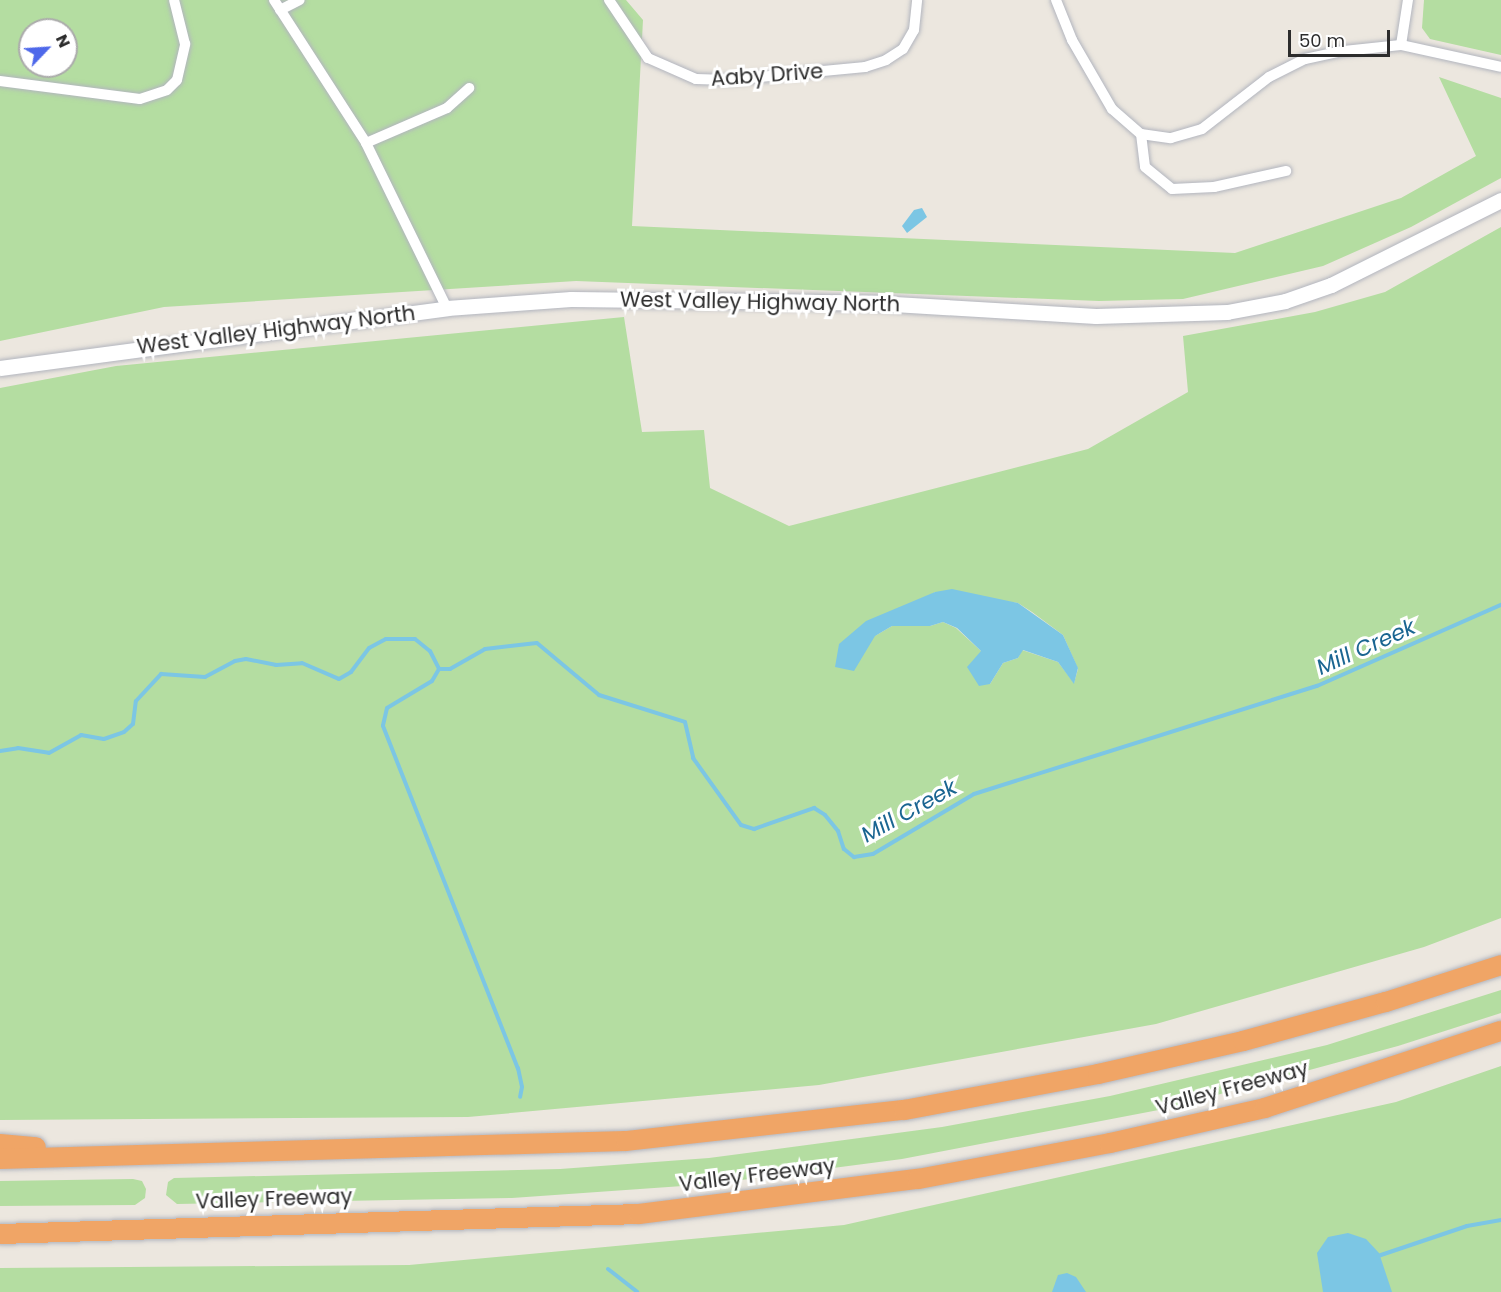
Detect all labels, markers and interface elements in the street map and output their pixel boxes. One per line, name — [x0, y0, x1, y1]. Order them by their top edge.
north arrow — [18, 18, 78, 78]
scale bar — [1291, 18, 1393, 56]
text: 50 m — [1299, 28, 1345, 53]
text: N — [50, 31, 76, 51]
street label: Aaby Drive — [710, 59, 824, 91]
street label: West Valley Highway North — [620, 287, 900, 317]
street label: West Valley Highway North — [135, 300, 417, 360]
water label: Mill Creek — [1312, 613, 1420, 681]
water label: Mill Creek — [856, 774, 962, 848]
street label: Valley Freeway — [1153, 1056, 1311, 1120]
street label: Valley Freeway — [678, 1153, 836, 1197]
street label: Valley Freeway — [195, 1184, 353, 1214]

